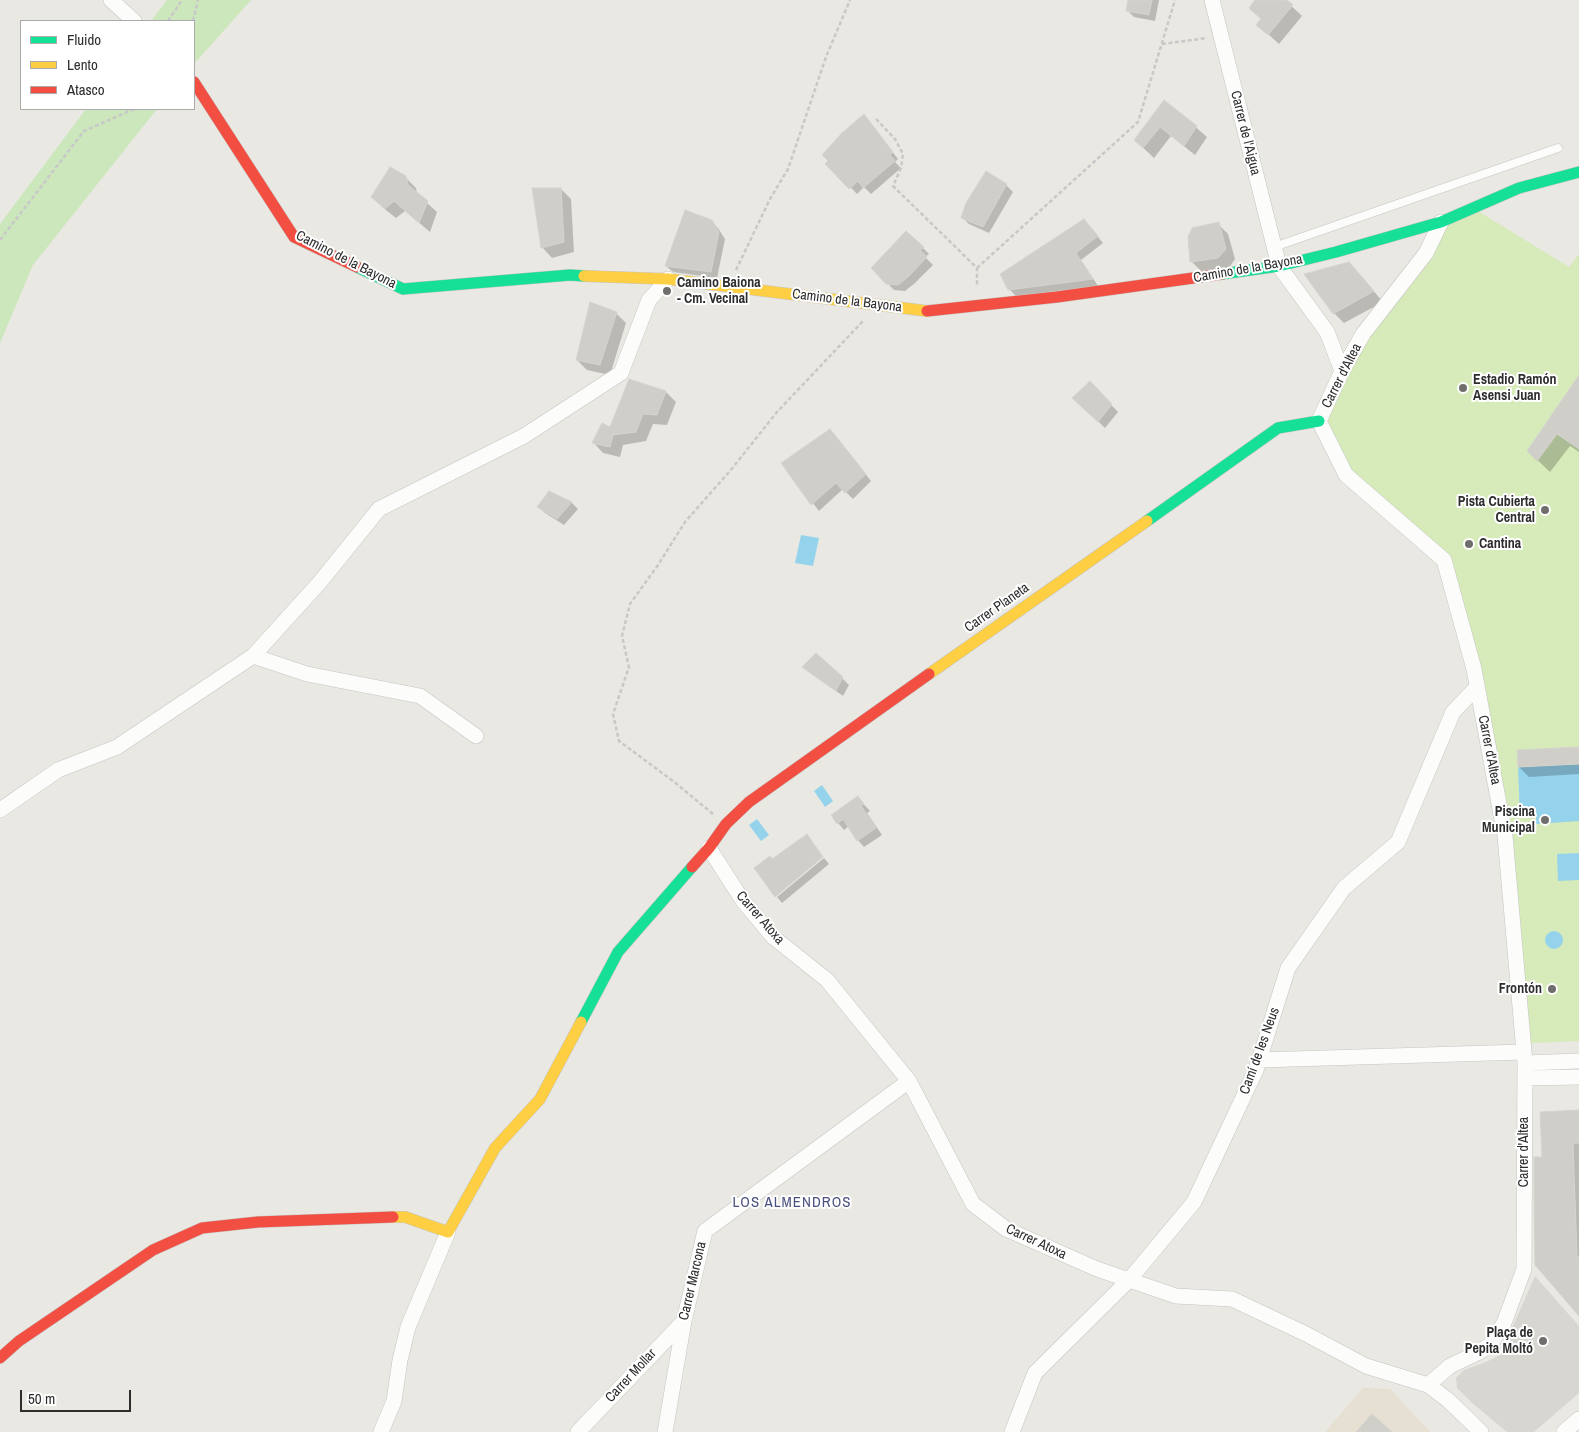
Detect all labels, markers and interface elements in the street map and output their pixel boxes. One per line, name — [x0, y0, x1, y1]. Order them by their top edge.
legend — [20, 20, 195, 110]
text: Fluido — [67, 29, 101, 50]
text: Lento — [67, 54, 98, 75]
text: Atasco — [67, 79, 105, 100]
street label: Carrer de l'Aigua — [1226, 89, 1264, 177]
street label: Camino de la Bayona — [293, 227, 399, 293]
street label: Camino de la Bayona — [1192, 251, 1304, 287]
place label: Camino Baiona - Cm. Vecinal — [677, 275, 761, 308]
marker: Camino Baiona - Cm. Vecinal — [661, 285, 673, 297]
street label: Camino de la Bayona — [791, 286, 903, 316]
street label: Carrer d'Altea — [1319, 341, 1365, 411]
place label: Estadio Ramón Asensi Juan — [1473, 372, 1557, 404]
marker: Estadio Ramón Asensi Juan — [1457, 382, 1469, 394]
place label: Pista Cubierta Central — [1458, 494, 1535, 526]
marker: Pista Cubierta Central — [1539, 504, 1551, 516]
place label: Cantina — [1479, 536, 1521, 552]
marker: Cantina — [1463, 538, 1475, 550]
street label: Carrer Planeta — [962, 580, 1032, 636]
street label: Carrer d'Altea — [1474, 714, 1504, 786]
place label: Piscina Municipal — [1482, 804, 1535, 836]
marker: Piscina Municipal — [1539, 814, 1551, 826]
street label: Carrer Atoxa — [732, 888, 788, 948]
place label: Frontón — [1499, 981, 1542, 997]
marker: Frontón — [1546, 983, 1558, 995]
street label: Camí de les Neus — [1237, 1005, 1283, 1097]
street label: Carrer d'Altea — [1516, 1117, 1532, 1187]
district label: LOS ALMENDROS — [731, 1194, 853, 1212]
street label: Carrer Atoxa — [1003, 1221, 1069, 1263]
street label: Carrer Marcona — [676, 1240, 710, 1322]
place label: Plaça de Pepita Moltó — [1465, 1325, 1533, 1358]
marker: Plaça de Pepita Moltó — [1537, 1335, 1549, 1347]
street label: Carrer Mollar — [602, 1346, 660, 1406]
scale bar — [22, 1380, 134, 1412]
text: 50 m — [28, 1388, 55, 1409]

